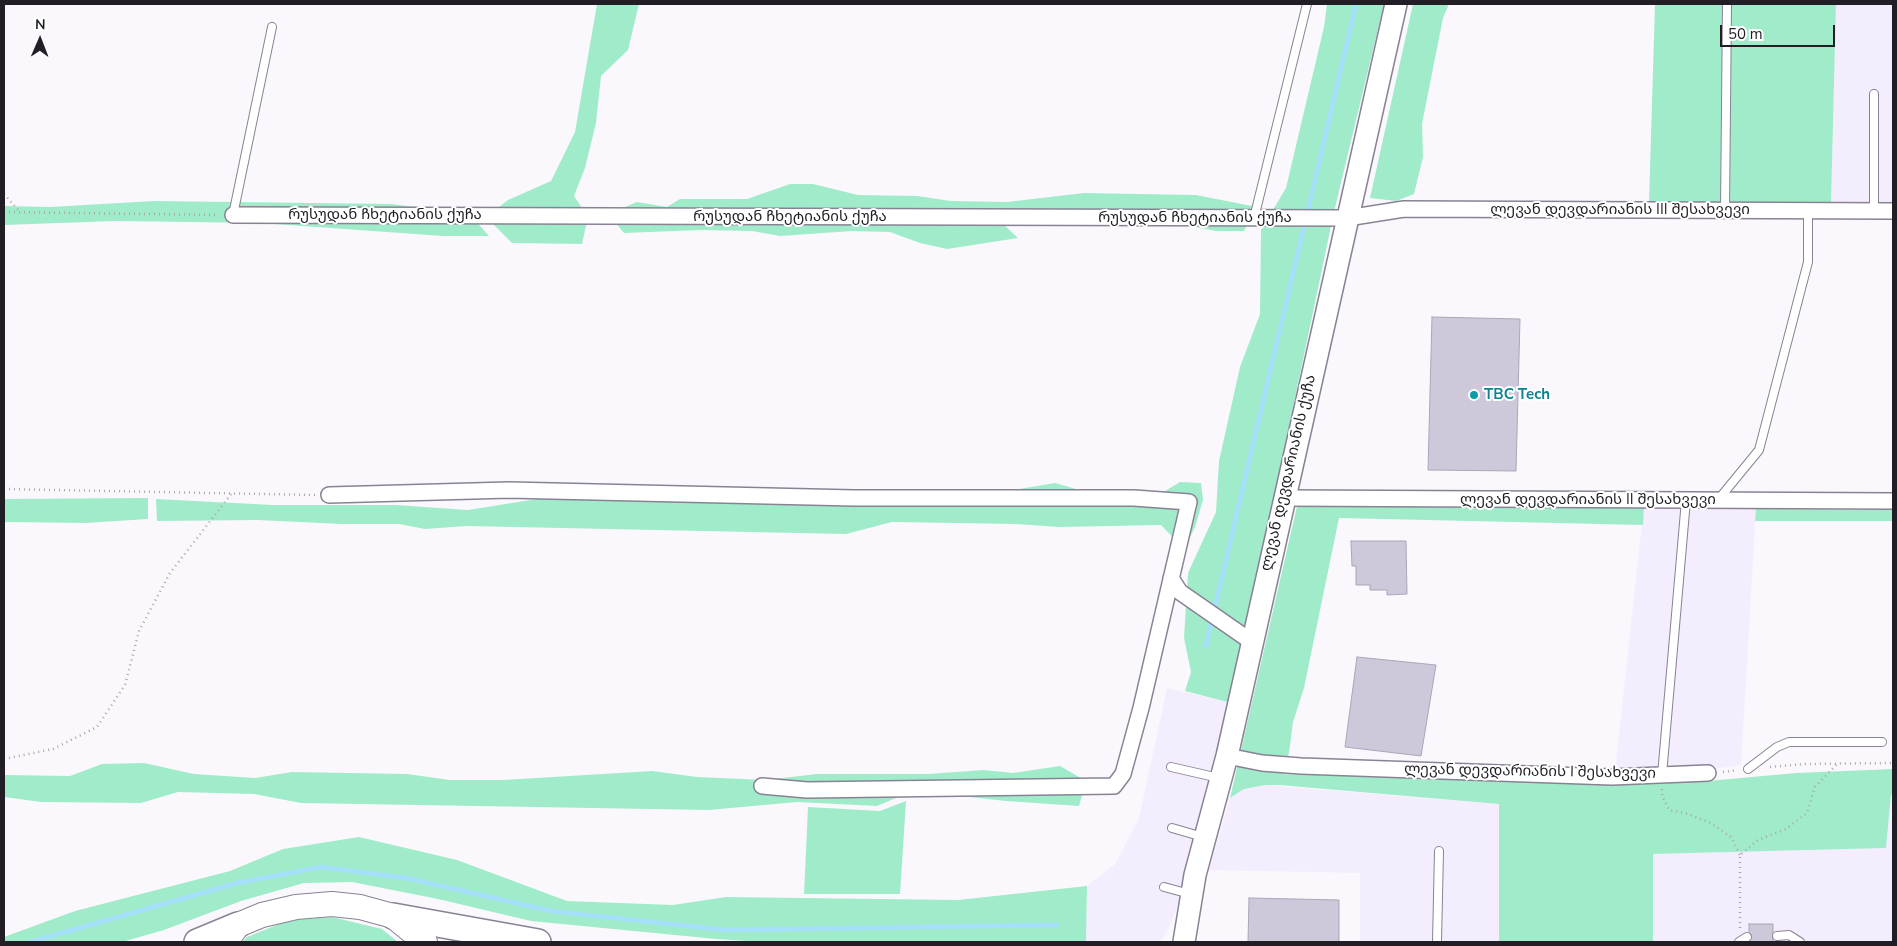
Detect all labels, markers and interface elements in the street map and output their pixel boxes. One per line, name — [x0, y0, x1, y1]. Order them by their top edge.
north arrow — [15, 15, 65, 65]
text: N — [35, 15, 46, 34]
scale bar — [1722, 15, 1837, 47]
text: 50 m — [1728, 24, 1763, 44]
street label: ლევან დევდარიანის III შესახვევი — [1490, 201, 1750, 219]
street label: რუსუდან ჩხეტიანის ქუჩა — [288, 206, 482, 224]
street label: რუსუდან ჩხეტიანის ქუჩა — [693, 208, 887, 226]
street label: რუსუდან ჩხეტიანის ქუჩა — [1098, 209, 1292, 227]
street label: ლევან დევდარიანის ქუჩა — [1258, 373, 1320, 573]
place label: TBC Tech — [1484, 386, 1550, 404]
marker: TBC Tech — [1468, 389, 1480, 401]
street label: ლევან დევდარიანის II შესახვევი — [1460, 491, 1716, 509]
street label: ლევან დევდარიანის I შესახვევი — [1404, 761, 1656, 783]

